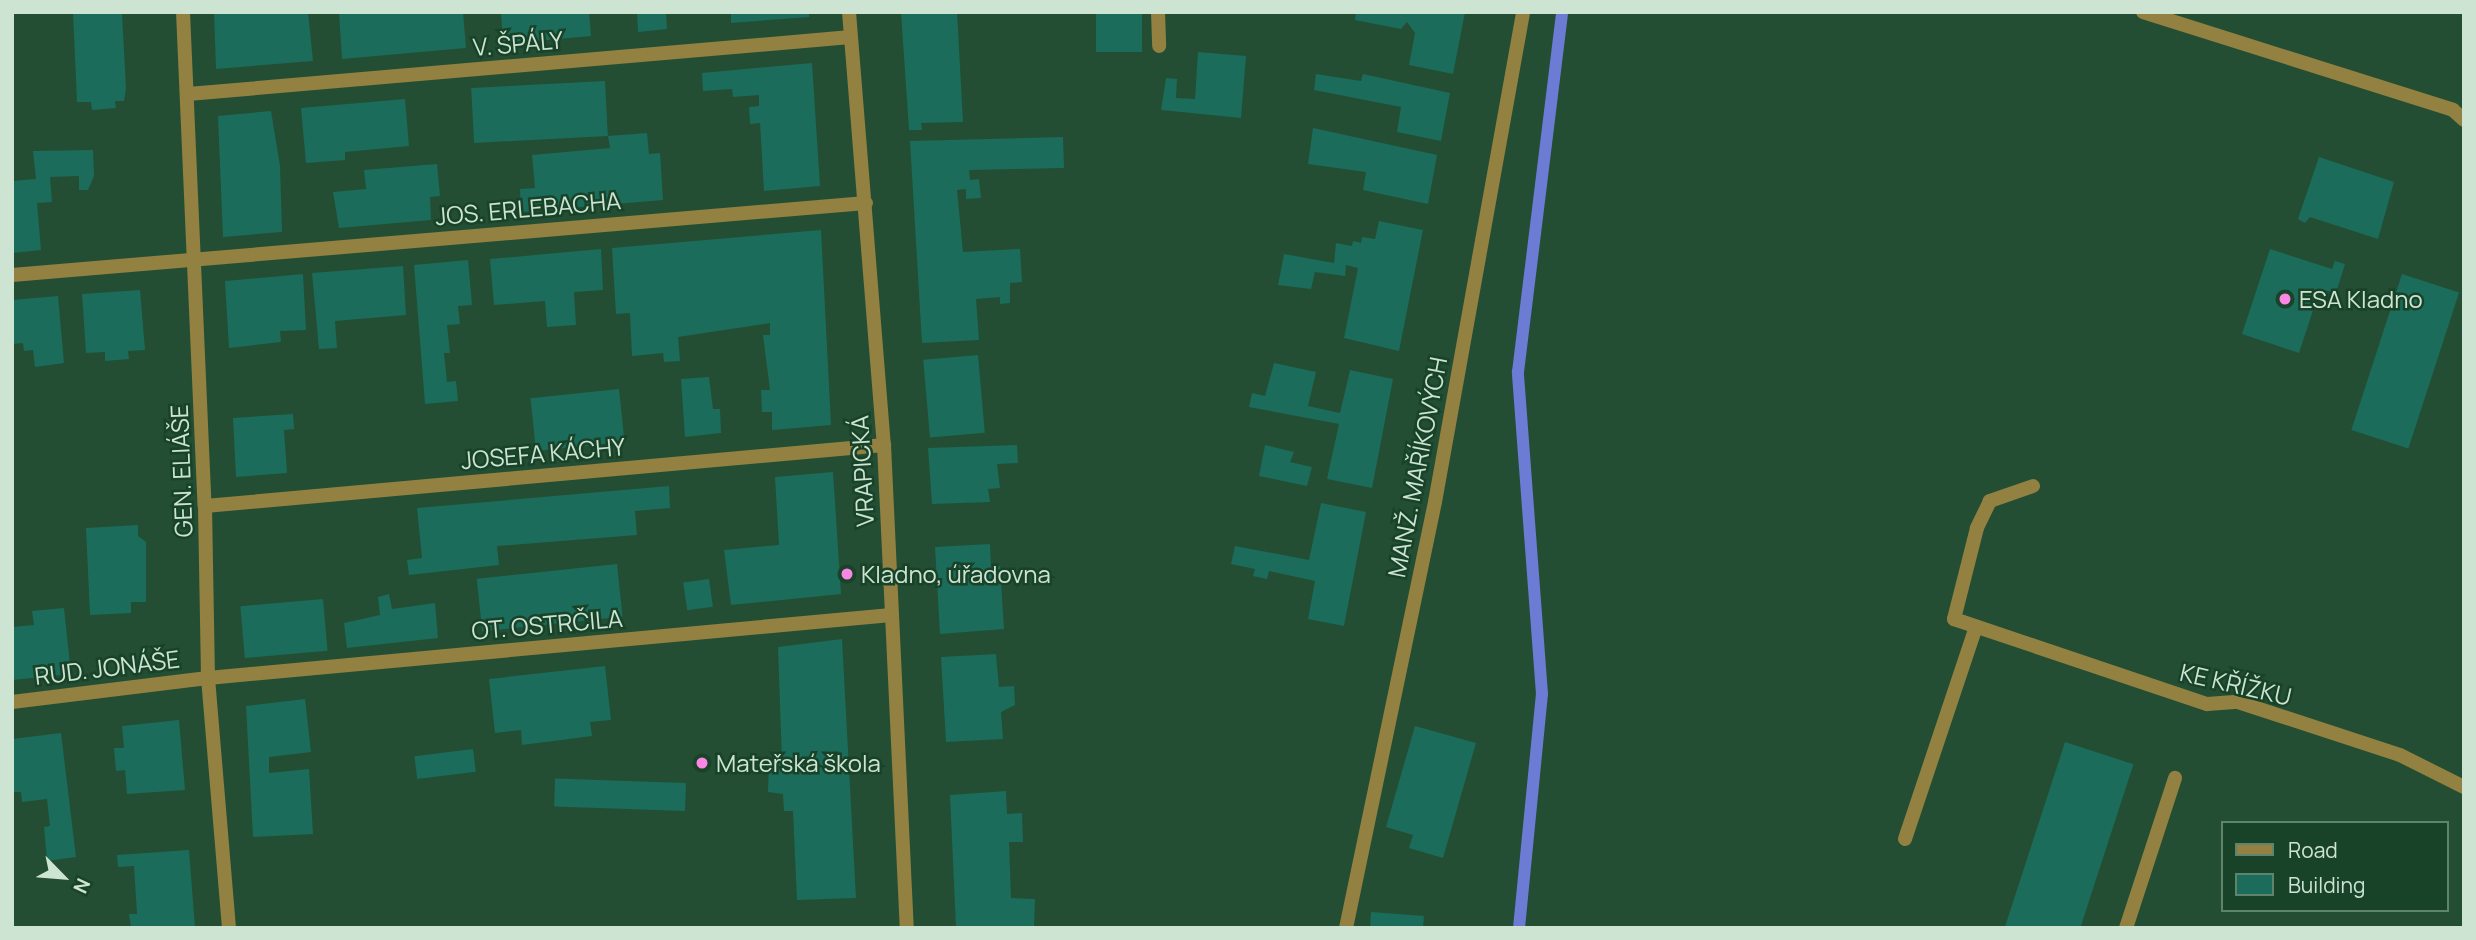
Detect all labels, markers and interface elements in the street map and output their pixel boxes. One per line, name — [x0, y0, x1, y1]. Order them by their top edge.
street label: V. ŠPÁLY — [472, 25, 564, 61]
street label: JOS. ERLEBACHA — [434, 186, 622, 230]
place label: ESA Kladno — [2299, 285, 2423, 313]
marker: ESA Kladno — [2277, 291, 2293, 307]
street label: MANŽ. MAŘÍKOVÝCH — [1381, 354, 1453, 580]
street label: GEN. ELIÁŠE — [164, 404, 198, 538]
street label: VRAPICKÁ — [845, 415, 879, 527]
street label: JOSEFA KÁCHY — [460, 431, 626, 475]
place label: Kladno, úřadovna — [861, 560, 1051, 588]
marker: Kladno, úřadovna — [839, 566, 855, 582]
street label: OT. OSTRČILA — [470, 603, 624, 645]
street label: RUD. JONÁŠE — [33, 644, 181, 690]
street label: KE KŘÍŽKU — [2177, 657, 2295, 711]
place label: Mateřská škola — [716, 749, 881, 777]
marker: Mateřská škola — [694, 755, 710, 771]
legend — [2220, 821, 2448, 912]
text: Road — [2288, 836, 2338, 864]
north arrow — [28, 842, 98, 912]
text: Building — [2288, 871, 2365, 899]
text: N — [67, 874, 97, 898]

